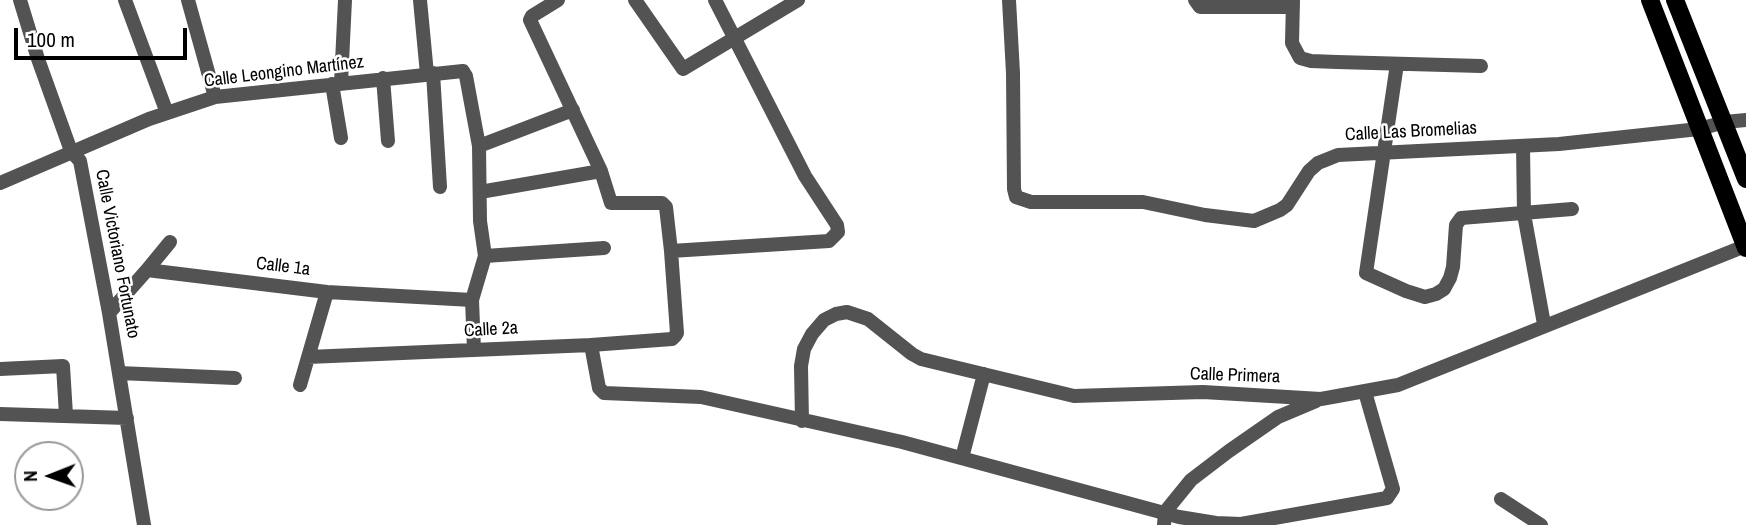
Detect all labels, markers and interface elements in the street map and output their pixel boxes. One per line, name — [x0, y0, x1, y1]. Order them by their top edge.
scale bar — [18, 14, 191, 58]
text: 100 m — [27, 25, 75, 54]
street label: Calle Leongino Martínez — [203, 51, 365, 93]
street label: Calle Las Bromelias — [1344, 118, 1478, 146]
street label: Calle Victoriano Fortunato — [90, 168, 144, 340]
street label: Calle 1a — [255, 253, 311, 281]
street label: Calle 2a — [463, 318, 519, 342]
street label: Calle Primera — [1190, 364, 1280, 388]
north arrow — [14, 441, 84, 511]
text: N — [17, 470, 43, 482]

